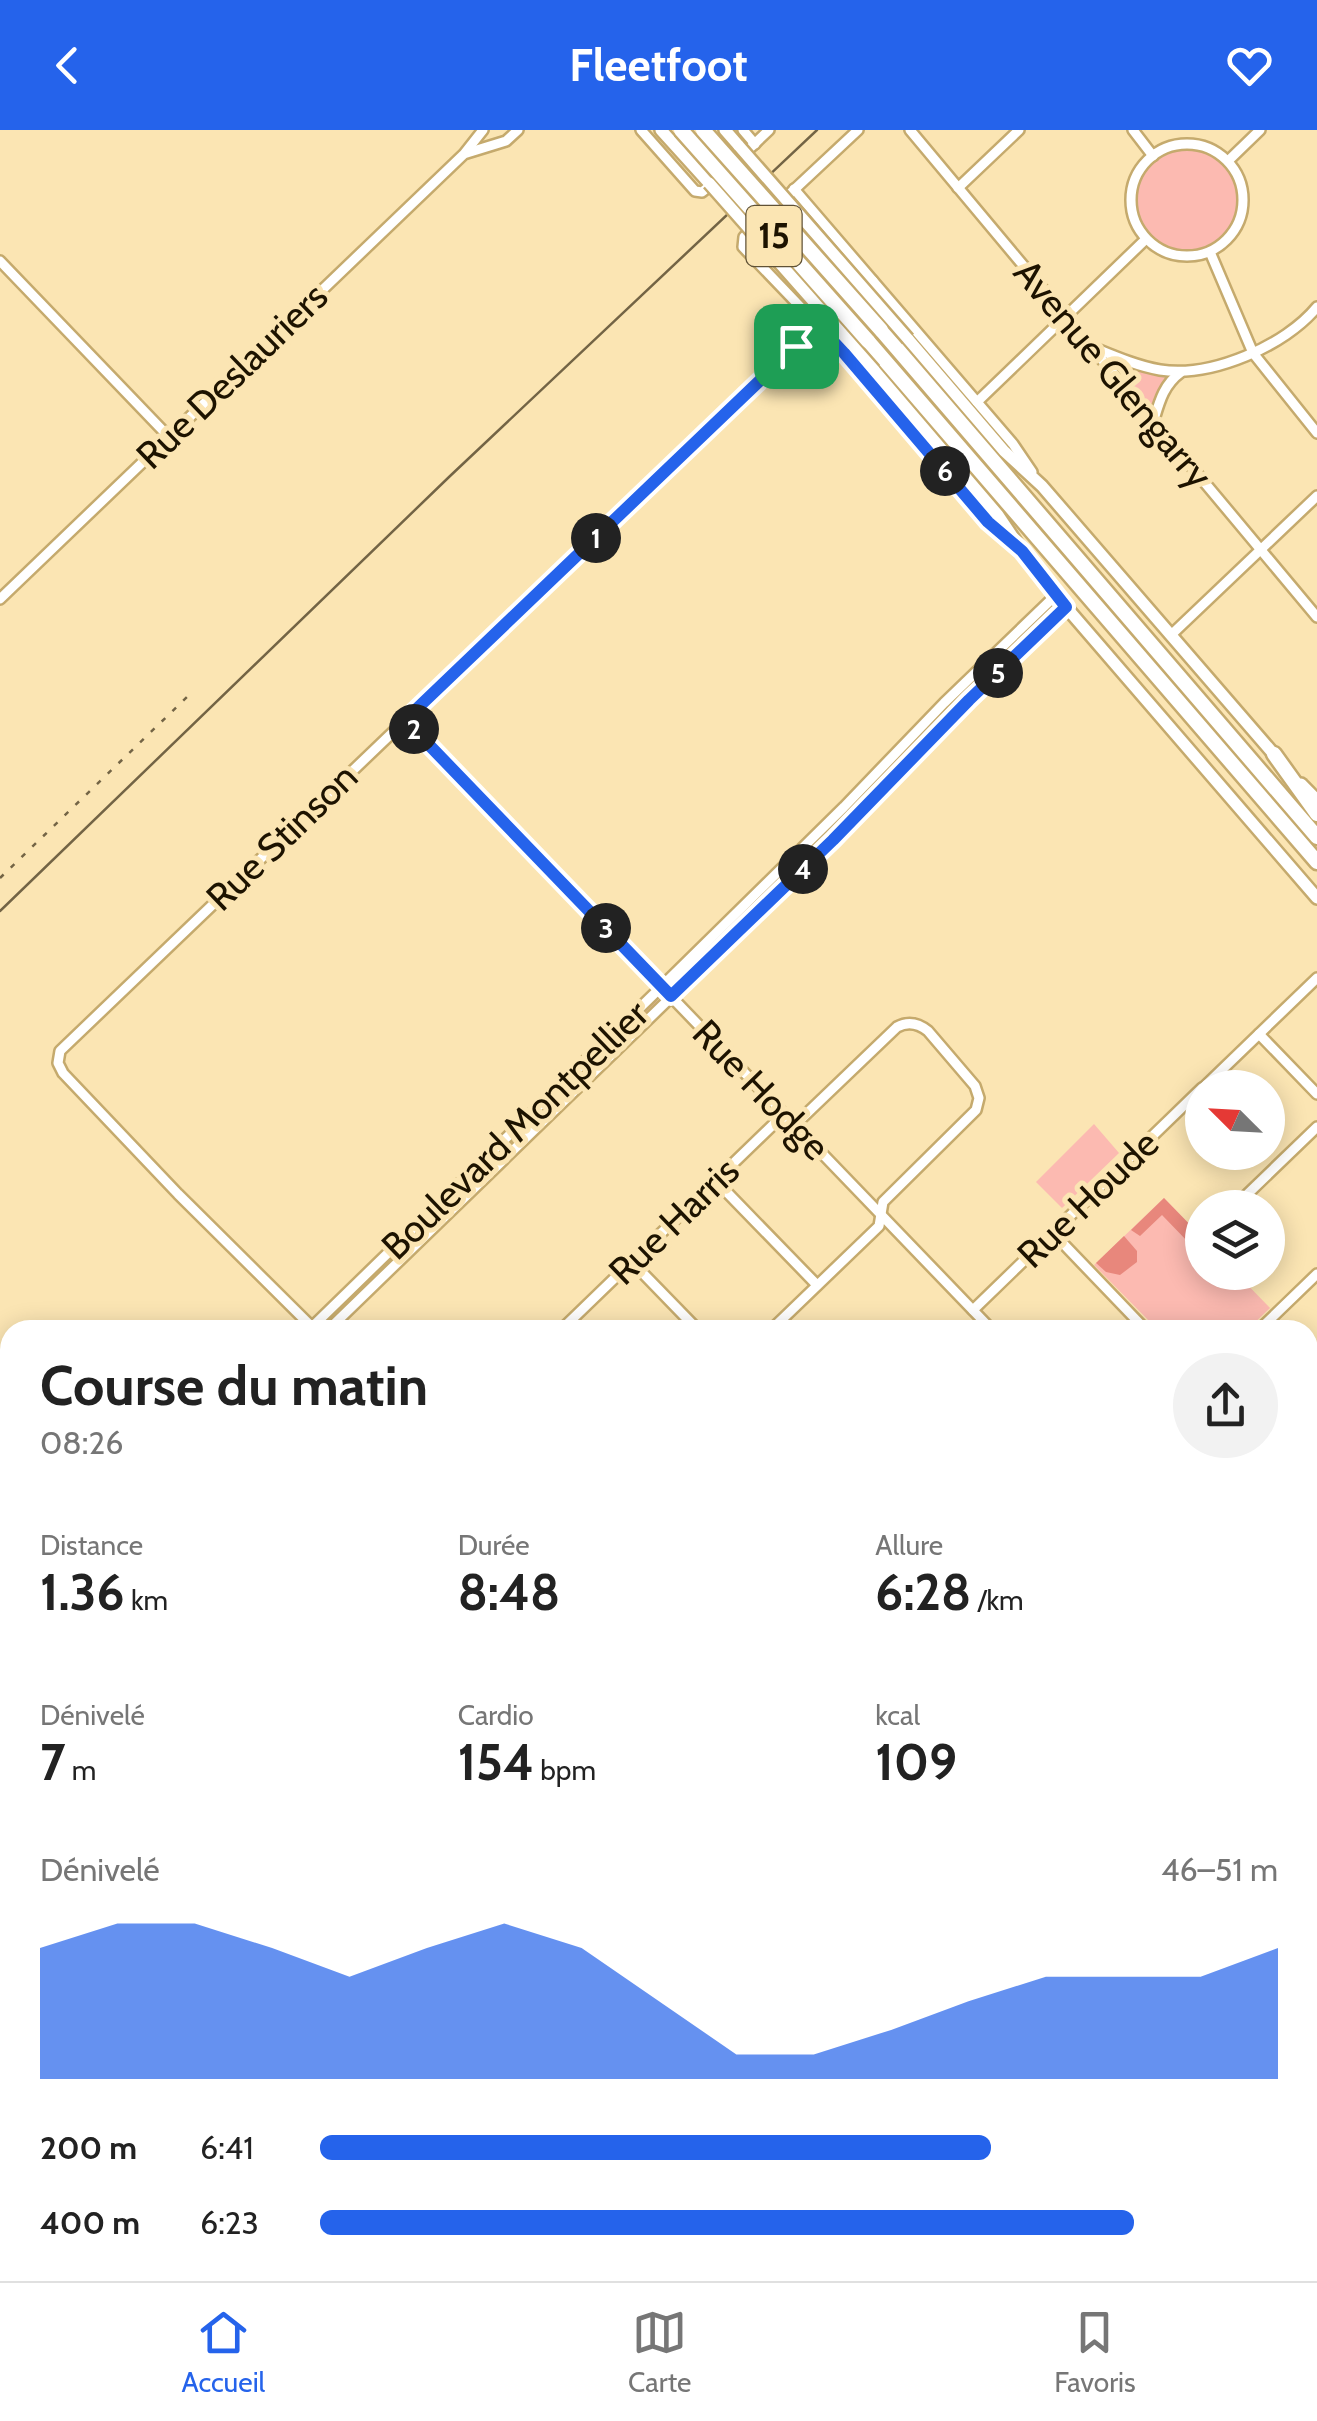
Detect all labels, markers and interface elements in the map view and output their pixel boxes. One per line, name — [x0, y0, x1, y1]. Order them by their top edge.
icon: back — [40, 38, 95, 93]
text: Fleetfoot — [569, 38, 748, 92]
icon: heart — [1222, 38, 1277, 93]
road number: 15 — [746, 206, 802, 266]
street label: Avenue Glengarry — [1004, 250, 1223, 498]
street label: Rue Deslauriers — [126, 273, 337, 478]
pin — [754, 304, 839, 389]
icon: arrive — [769, 319, 824, 374]
pin: 6 — [920, 446, 970, 496]
text: 6 — [937, 454, 953, 488]
pin: 1 — [571, 513, 621, 563]
text: 1 — [591, 521, 601, 555]
pin: 5 — [973, 648, 1023, 698]
text: 5 — [990, 656, 1006, 690]
pin: 2 — [389, 704, 439, 754]
text: 2 — [407, 712, 421, 746]
street label: Rue Stinson — [196, 753, 367, 920]
pin: 4 — [778, 844, 828, 894]
text: 4 — [794, 852, 812, 886]
pin: 3 — [581, 903, 631, 953]
text: 3 — [598, 911, 614, 945]
street label: Boulevard Montpellier — [372, 990, 658, 1269]
street label: Rue Hodge — [683, 1010, 840, 1170]
north arrow — [1185, 1070, 1285, 1170]
map controls — [1185, 1070, 1285, 1290]
street label: Rue Houde — [1007, 1120, 1168, 1277]
street label: Rue Harris — [599, 1147, 749, 1294]
button: layers — [1185, 1190, 1285, 1290]
text: Course du matin — [40, 1352, 428, 1419]
button: share — [1173, 1353, 1278, 1458]
text: 08:26 — [40, 1423, 123, 1462]
text: Distance — [40, 1528, 143, 1562]
text: Durée — [458, 1528, 530, 1562]
text: Allure — [875, 1528, 943, 1562]
text: 1.36 — [40, 1562, 125, 1623]
text: 8:48 — [458, 1562, 560, 1623]
text: 6:28 — [875, 1562, 971, 1623]
text: km — [125, 1583, 168, 1617]
text: /km — [971, 1583, 1024, 1617]
text: Dénivelé — [40, 1698, 145, 1732]
text: Cardio — [458, 1698, 534, 1732]
text: kcal — [875, 1698, 920, 1732]
text: 7 — [40, 1732, 66, 1793]
text: 154 — [458, 1732, 534, 1793]
text: 109 — [875, 1732, 957, 1793]
text: m — [66, 1753, 96, 1787]
text: bpm — [534, 1753, 596, 1787]
text: Dénivelé — [40, 1850, 160, 1889]
text: 46–51 m — [1161, 1850, 1278, 1889]
text: 200 m — [40, 2128, 137, 2167]
text: 6:41 — [200, 2128, 254, 2167]
text: 400 m — [40, 2203, 140, 2242]
text: 6:23 — [200, 2203, 259, 2242]
tab: Accueil — [181, 2305, 265, 2399]
tab: Carte — [628, 2305, 691, 2399]
tab: Favoris — [1054, 2305, 1136, 2399]

